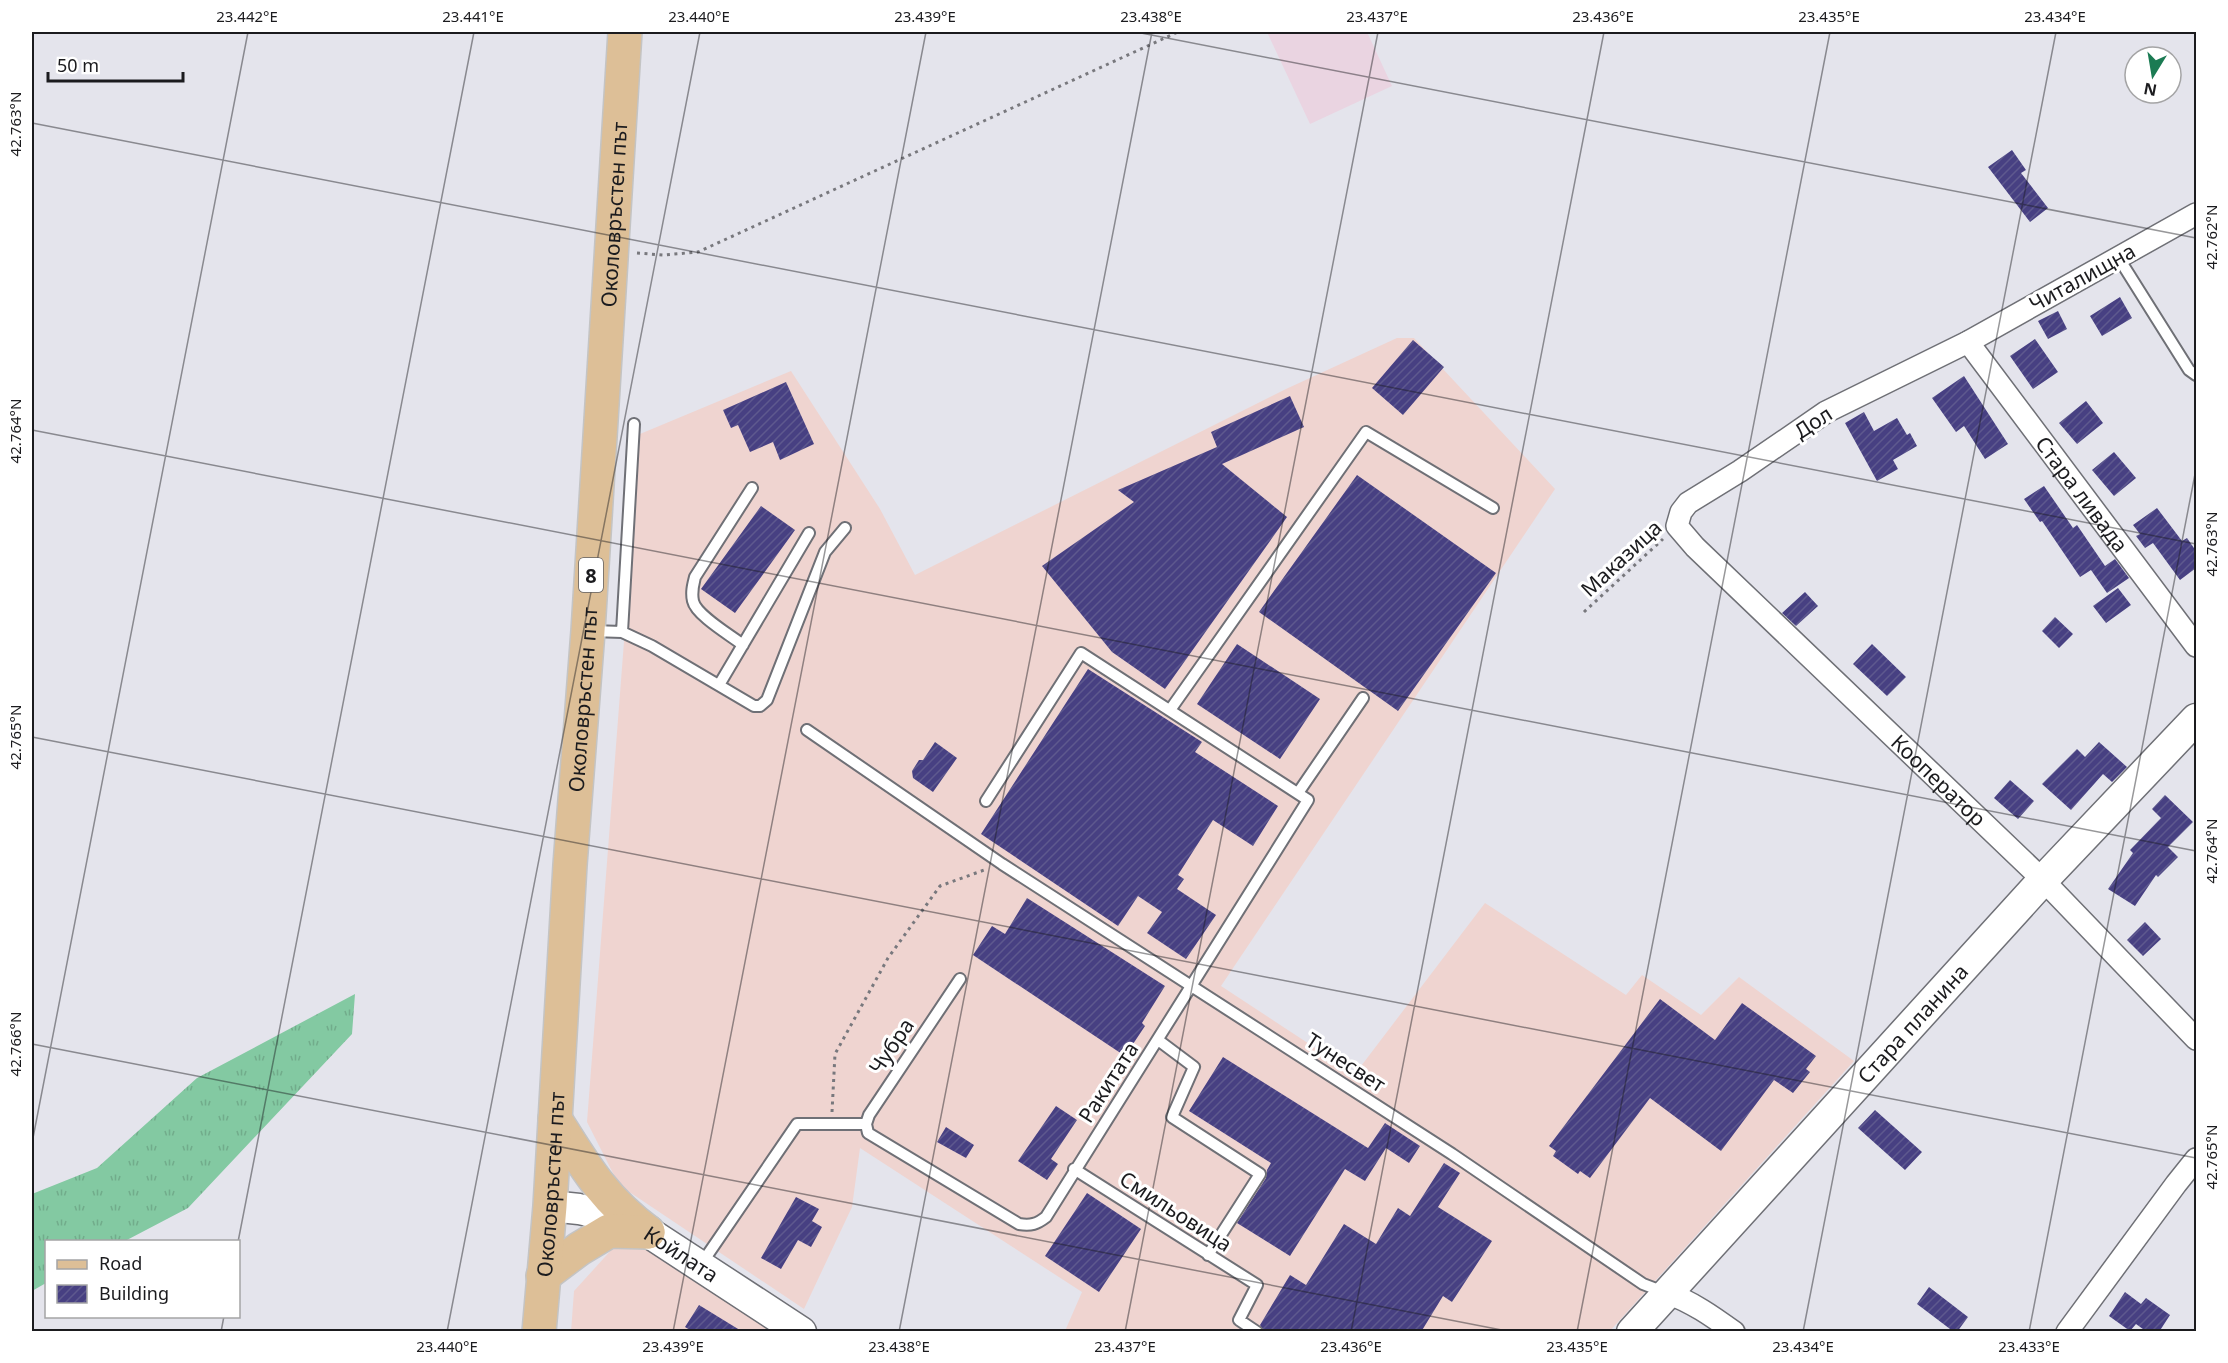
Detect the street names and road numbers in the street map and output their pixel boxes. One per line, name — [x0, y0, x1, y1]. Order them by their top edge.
street label: Околовръстен път — [594, 121, 633, 308]
street label: Читалищна — [2024, 236, 2140, 318]
street label: Дол — [1789, 399, 1837, 445]
street label: Стара ливада — [2029, 430, 2135, 558]
street label: Маказица — [1575, 513, 1667, 603]
road number: 8 — [579, 558, 603, 592]
street label: Околовръстен път — [562, 606, 603, 793]
street label: Кооператор — [1885, 728, 1992, 832]
street label: Стара планина — [1851, 958, 1974, 1089]
street label: Чубра — [862, 1013, 920, 1079]
street label: Тунесвет — [1301, 1026, 1391, 1098]
street label: Ракитата — [1072, 1036, 1144, 1128]
street label: Околовръстен път — [530, 1091, 571, 1278]
street label: Смильовица — [1115, 1164, 1237, 1258]
street label: Койлата — [639, 1219, 724, 1288]

